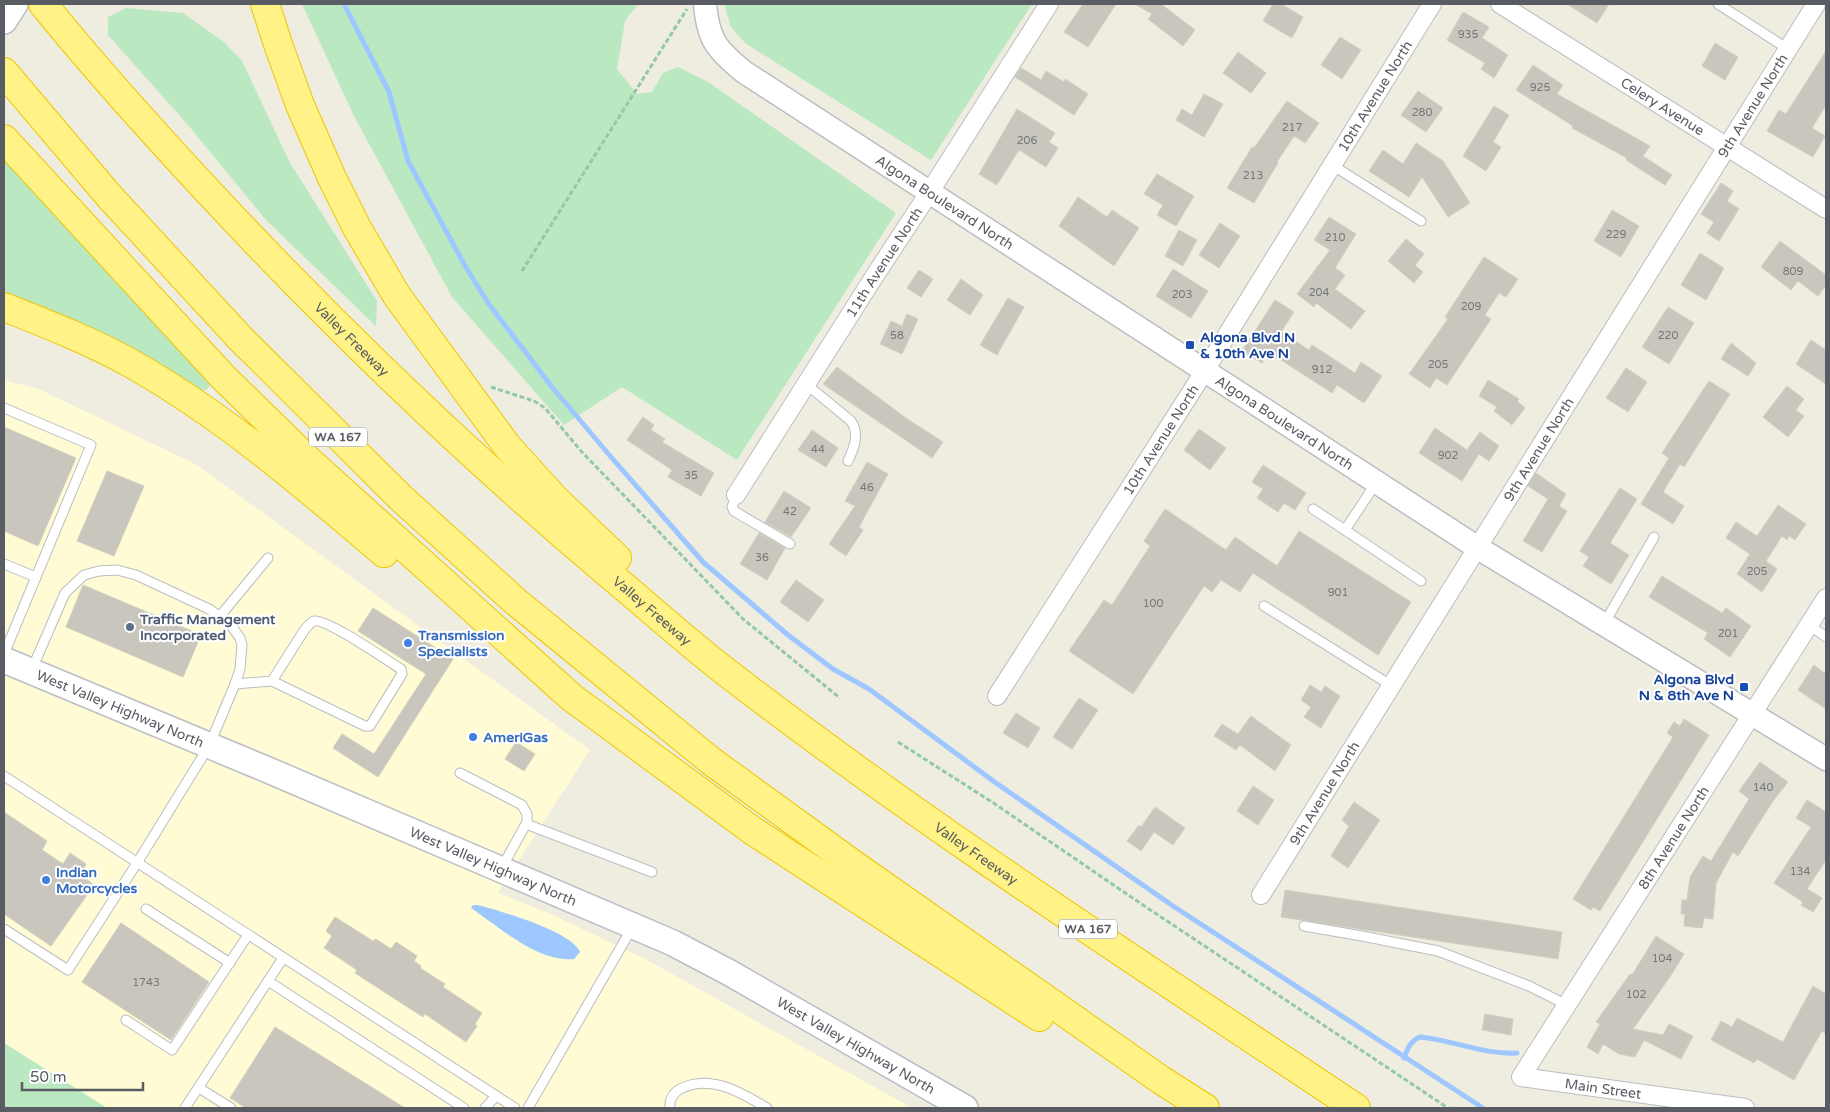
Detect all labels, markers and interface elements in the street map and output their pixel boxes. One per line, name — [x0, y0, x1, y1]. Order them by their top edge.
house number: 935 — [1458, 28, 1478, 41]
street label: 10th Avenue North — [1334, 37, 1416, 155]
street label: 9th Avenue North — [1714, 51, 1791, 161]
street label: Celery Avenue — [1618, 74, 1708, 139]
house number: 925 — [1530, 81, 1550, 94]
house number: 280 — [1412, 106, 1432, 119]
house number: 217 — [1282, 121, 1302, 134]
house number: 206 — [1017, 134, 1037, 147]
street label: Algona Boulevard North — [873, 151, 1017, 253]
house number: 213 — [1243, 169, 1263, 182]
street label: 11th Avenue North — [842, 204, 926, 320]
house number: 229 — [1606, 228, 1626, 241]
house number: 210 — [1325, 231, 1345, 244]
house number: 809 — [1783, 265, 1803, 278]
house number: 204 — [1309, 286, 1329, 299]
house number: 203 — [1172, 288, 1192, 301]
street label: Valley Freeway — [311, 299, 393, 380]
house number: 209 — [1461, 300, 1481, 313]
house number: 58 — [890, 329, 904, 342]
place label: Algona Blvd N & 10th Ave N — [1200, 329, 1295, 362]
house number: 220 — [1658, 329, 1678, 342]
marker: Algona Blvd N & 10th Ave N — [1184, 339, 1196, 351]
house number: 205 — [1428, 358, 1448, 371]
house number: 912 — [1312, 363, 1332, 376]
street label: Algona Boulevard North — [1212, 372, 1357, 474]
street label: 10th Avenue North — [1119, 381, 1202, 498]
street label: 9th Avenue North — [1500, 394, 1577, 504]
road number: WA 167 — [309, 428, 367, 447]
house number: 44 — [811, 443, 825, 456]
house number: 902 — [1438, 449, 1458, 462]
house number: 35 — [684, 469, 698, 482]
house number: 46 — [860, 481, 874, 494]
house number: 42 — [783, 505, 797, 518]
house number: 36 — [755, 551, 769, 564]
house number: 205 — [1747, 565, 1767, 578]
street label: Valley Freeway — [609, 572, 695, 649]
house number: 901 — [1328, 586, 1348, 599]
house number: 100 — [1143, 597, 1163, 610]
place label: Traffic Management Incorporated — [139, 611, 276, 644]
marker: Traffic Management Incorporated — [124, 621, 136, 633]
place label: Transmission Specialists — [417, 627, 504, 660]
house number: 201 — [1718, 627, 1738, 640]
marker: Transmission Specialists — [402, 637, 414, 649]
street label: West Valley Highway North — [34, 666, 207, 751]
place label: Algona Blvd N & 8th Ave N — [1639, 671, 1734, 704]
marker: Algona Blvd N & 8th Ave N — [1738, 681, 1750, 693]
place label: AmeriGas — [483, 729, 548, 746]
marker: AmeriGas — [467, 731, 479, 743]
street label: 9th Avenue North — [1286, 738, 1363, 848]
house number: 140 — [1753, 781, 1773, 794]
street label: 8th Avenue North — [1634, 783, 1713, 892]
street label: Valley Freeway — [931, 819, 1022, 889]
street label: West Valley Highway North — [407, 823, 579, 909]
place label: Indian Motorcycles — [56, 864, 137, 897]
house number: 134 — [1790, 865, 1810, 878]
marker: Indian Motorcycles — [40, 874, 52, 886]
road number: WA 167 — [1059, 920, 1117, 939]
house number: 104 — [1652, 952, 1672, 965]
house number: 1743 — [132, 976, 160, 989]
house number: 102 — [1626, 988, 1646, 1001]
street label: West Valley Highway North — [774, 993, 938, 1098]
scale bar — [22, 1060, 144, 1092]
text: 50 m — [30, 1068, 67, 1086]
street label: Main Street — [1564, 1075, 1643, 1103]

